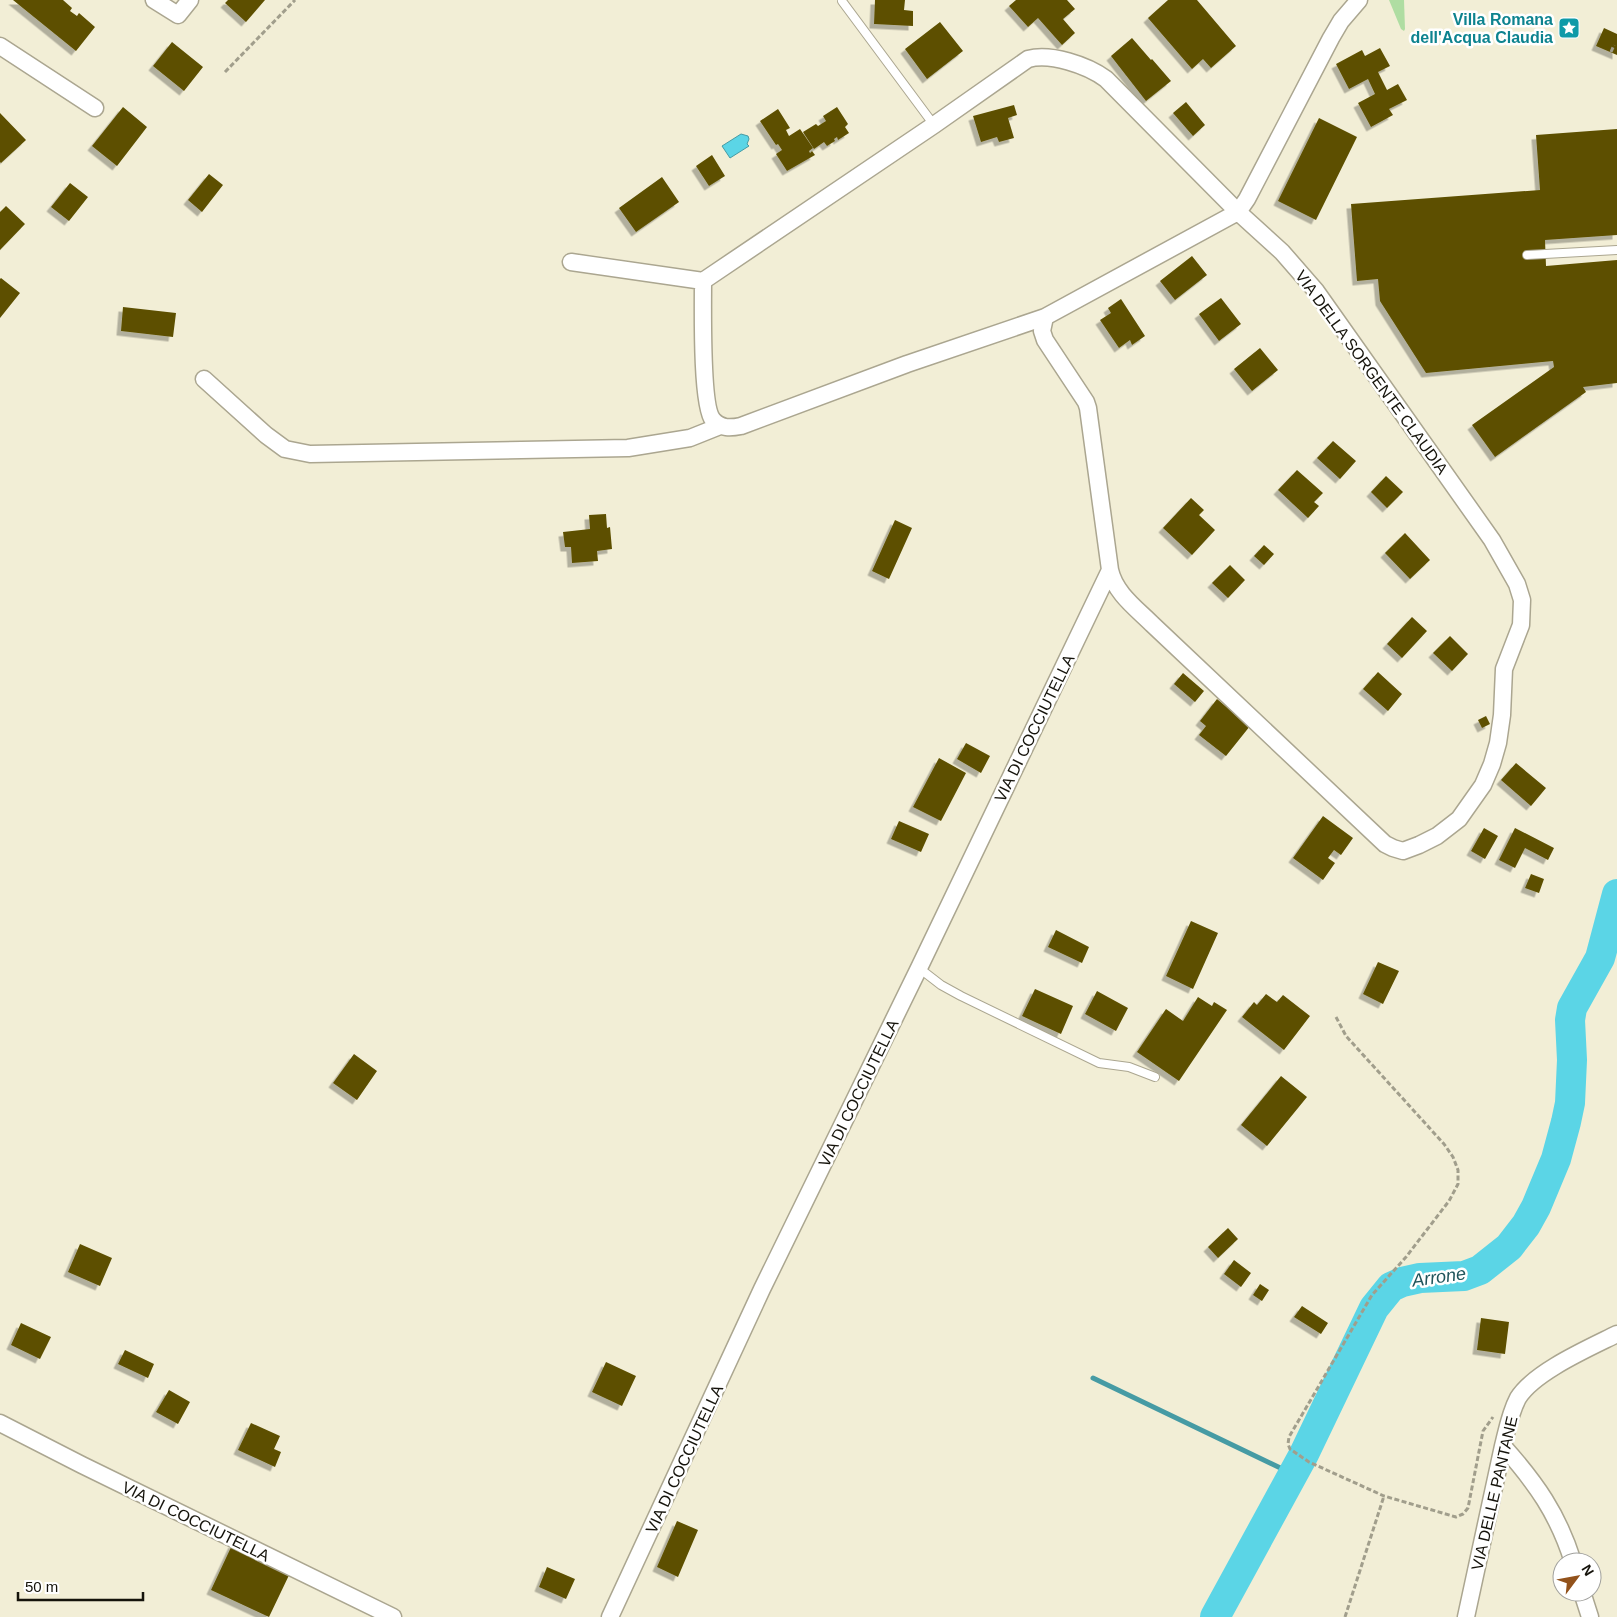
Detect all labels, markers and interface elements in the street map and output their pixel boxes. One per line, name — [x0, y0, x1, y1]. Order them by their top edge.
place label: Villa Romana dell'Acqua Claudia — [1411, 11, 1553, 46]
place icon: Villa Romana dell'Acqua Claudia — [1557, 16, 1581, 40]
street label: VIA DELLA SORGENTE CLAUDIA — [1292, 267, 1451, 478]
street label: VIA DI COCCIUTELLA — [991, 651, 1078, 805]
street label: VIA DI COCCIUTELLA — [815, 1016, 902, 1170]
water label: Arrone — [1410, 1263, 1467, 1291]
street label: VIA DI COCCIUTELLA — [643, 1382, 726, 1536]
street label: VIA DELLE PANTANE — [1468, 1414, 1521, 1572]
street label: VIA DI COCCIUTELLA — [119, 1478, 273, 1565]
north arrow — [1552, 1552, 1602, 1602]
text: N — [1579, 1562, 1597, 1579]
scale bar — [18, 1570, 142, 1602]
text: 50 m — [25, 1578, 58, 1595]

